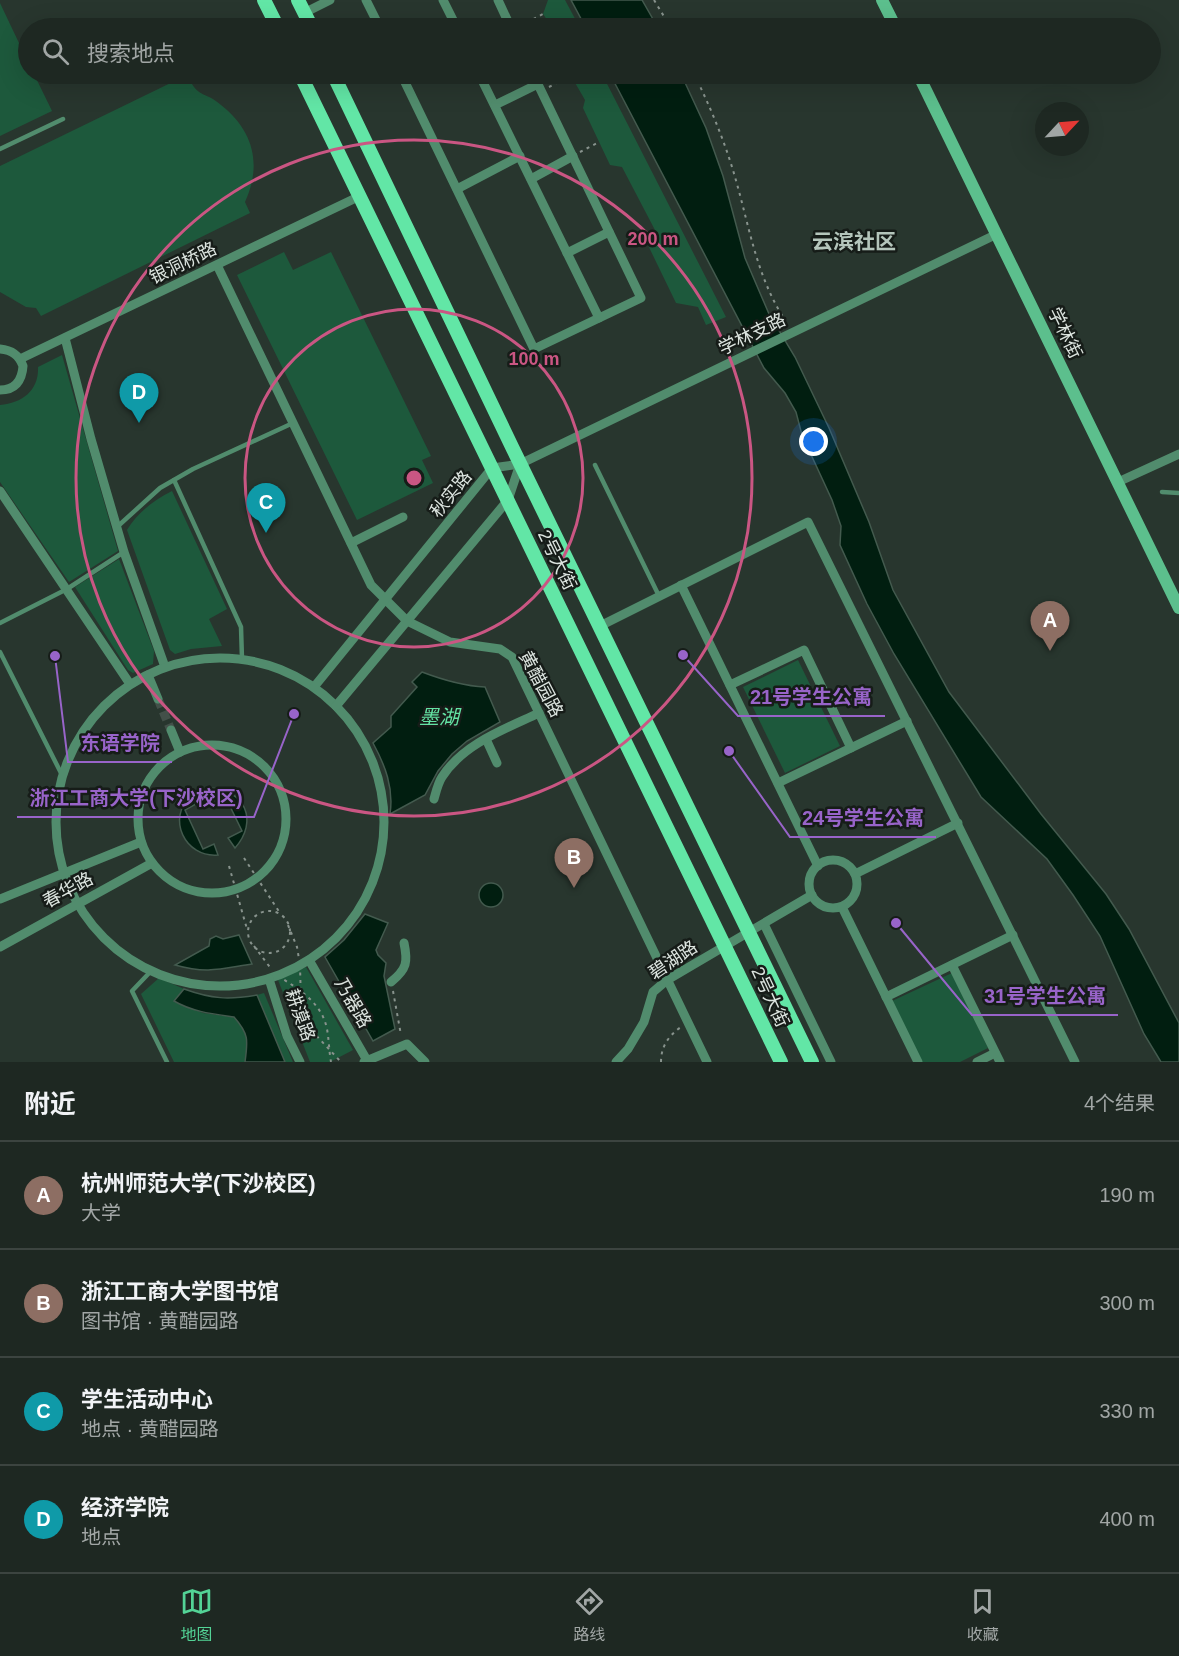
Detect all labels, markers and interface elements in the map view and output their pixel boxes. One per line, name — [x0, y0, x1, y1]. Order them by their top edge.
search box — [18, 18, 1161, 84]
icon: search — [39, 35, 72, 68]
text: 搜索地点 — [87, 41, 175, 66]
north arrow — [1035, 102, 1089, 156]
text: 200 m — [627, 229, 679, 249]
district label: 云滨社区 — [812, 230, 896, 253]
street label: 银洞桥路 — [146, 238, 220, 288]
street label: 学林街 — [1044, 304, 1086, 362]
street label: 学林支路 — [715, 309, 789, 359]
text: 100 m — [508, 349, 560, 369]
pin: D — [120, 374, 158, 423]
your location — [799, 427, 828, 456]
street label: 秋实路 — [426, 467, 476, 521]
centre of rings — [404, 468, 424, 488]
pin: C — [246, 484, 286, 533]
street label: 2号大街 — [534, 527, 580, 593]
pin: A — [1030, 602, 1070, 651]
street label: 黄醋园路 — [515, 648, 567, 720]
callout: 21号学生公寓 — [738, 678, 885, 716]
text: 21号学生公寓 — [750, 686, 872, 708]
water label: 墨湖 — [419, 706, 462, 728]
callout: 东语学院 — [68, 724, 172, 762]
text: 东语学院 — [80, 732, 160, 754]
callout: 浙江工商大学(下沙校区) — [17, 779, 254, 817]
text: 浙江工商大学(下沙校区) — [29, 787, 243, 809]
callout: 24号学生公寓 — [790, 799, 936, 837]
text: 24号学生公寓 — [802, 807, 924, 829]
pin: B — [554, 838, 594, 888]
street label: 春华路 — [40, 868, 96, 912]
street label: 碧湖路 — [645, 937, 701, 983]
street label: 2号大街 — [747, 964, 793, 1030]
street label: 乃器路 — [331, 975, 375, 1031]
callout: 31号学生公寓 — [972, 977, 1118, 1015]
text: 31号学生公寓 — [984, 985, 1106, 1007]
street label: 耕漠路 — [281, 986, 319, 1044]
text: 附近 — [24, 1089, 76, 1119]
text: 4个结果 — [1084, 1092, 1155, 1114]
text: 杭州师范大学(下沙校区) — [81, 1171, 316, 1196]
text: A — [36, 1184, 51, 1206]
text: 190 m — [1099, 1184, 1155, 1206]
text: 大学 — [81, 1202, 121, 1224]
text: 浙江工商大学图书馆 — [81, 1279, 279, 1304]
text: B — [36, 1292, 51, 1314]
text: 300 m — [1099, 1292, 1155, 1314]
text: 图书馆 · 黄醋园路 — [81, 1310, 239, 1332]
text: 学生活动中心 — [81, 1387, 213, 1412]
text: C — [36, 1400, 51, 1422]
text: 330 m — [1099, 1400, 1155, 1422]
text: 地点 · 黄醋园路 — [81, 1418, 219, 1440]
text: 经济学院 — [81, 1495, 169, 1520]
text: D — [36, 1508, 51, 1530]
text: 400 m — [1099, 1508, 1155, 1530]
text: 地点 — [81, 1526, 121, 1548]
tab: 地图 — [180, 1585, 213, 1645]
tab: 路线 — [573, 1585, 606, 1645]
tab: 收藏 — [966, 1585, 999, 1645]

